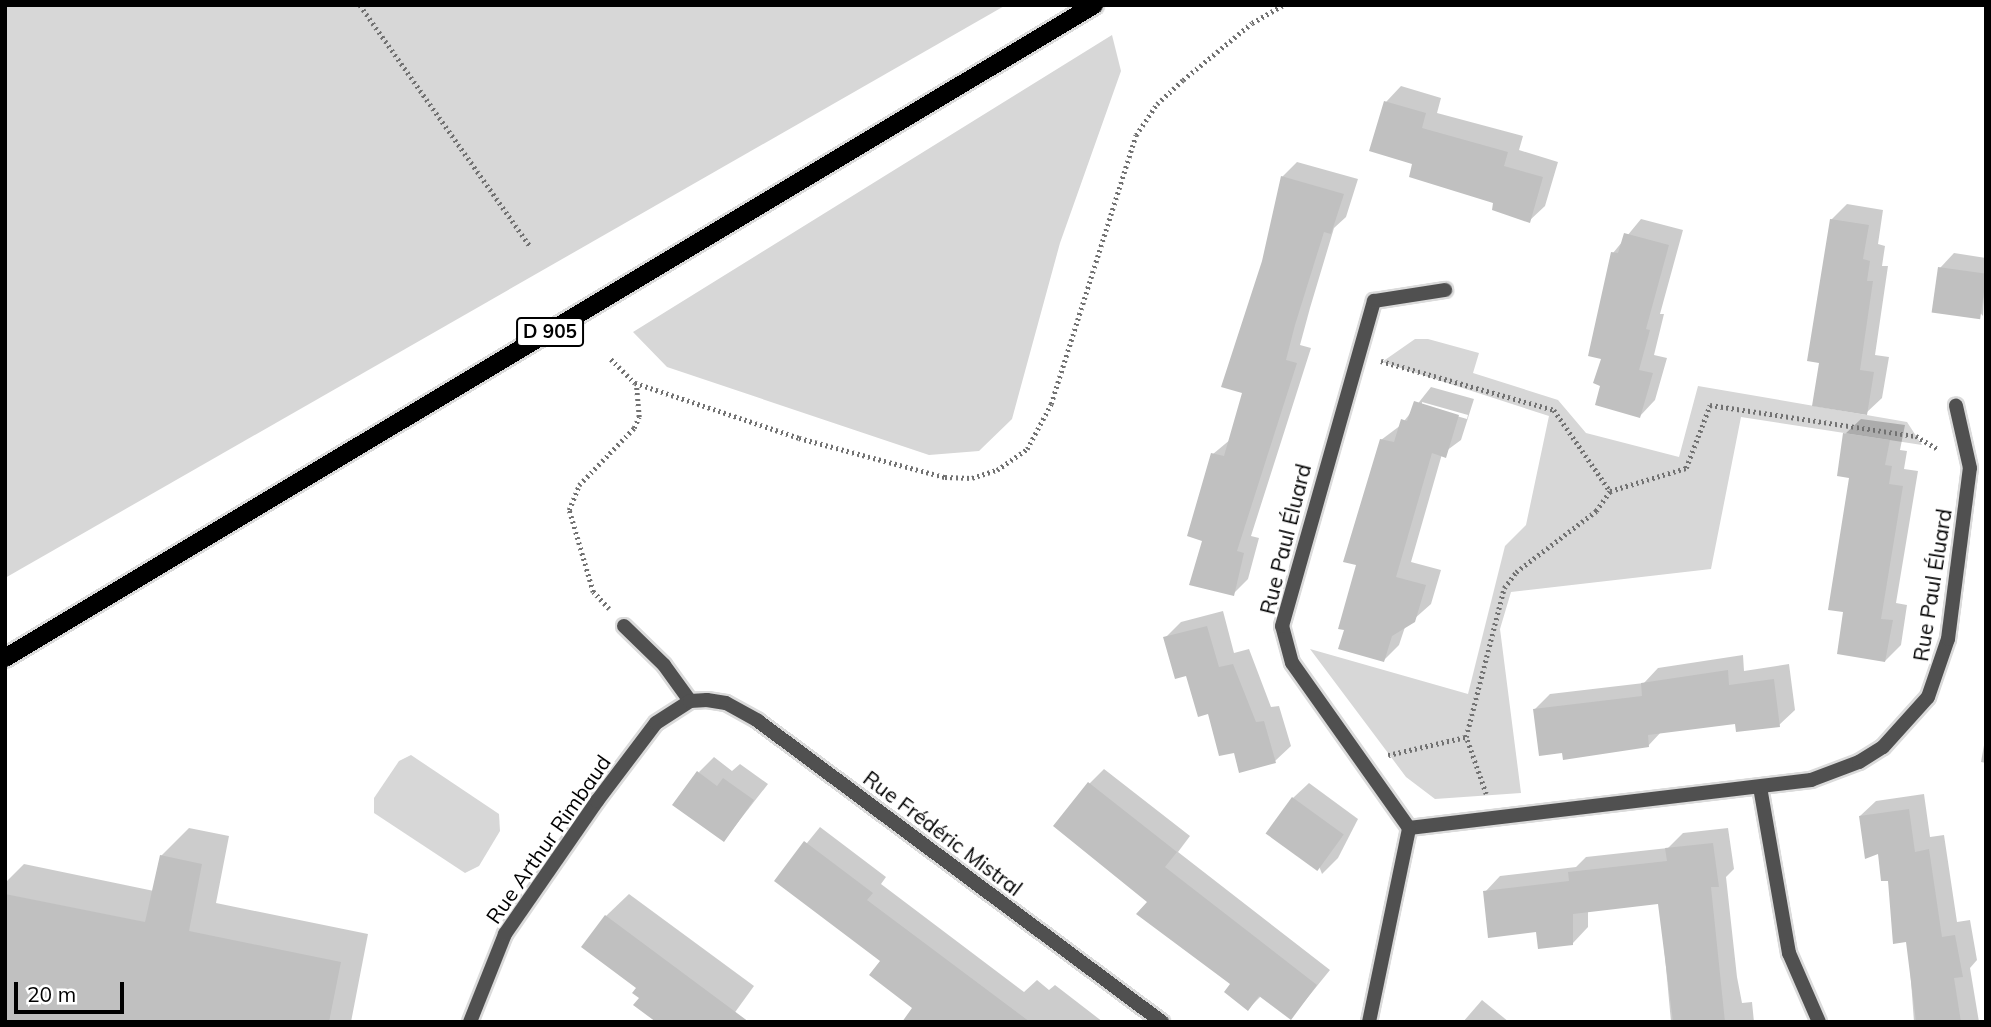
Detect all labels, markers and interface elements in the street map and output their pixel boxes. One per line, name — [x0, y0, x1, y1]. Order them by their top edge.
road number: D 905 — [515, 316, 585, 348]
street label: Rue Paul Éluard — [1254, 461, 1316, 617]
street label: Rue Paul Éluard — [1908, 507, 1956, 663]
street label: Rue Arthur Rimbaud — [480, 750, 616, 928]
street label: Rue Frédéric Mistral — [859, 765, 1027, 901]
scale bar — [18, 968, 128, 1012]
text: 20 m — [27, 981, 76, 1007]

